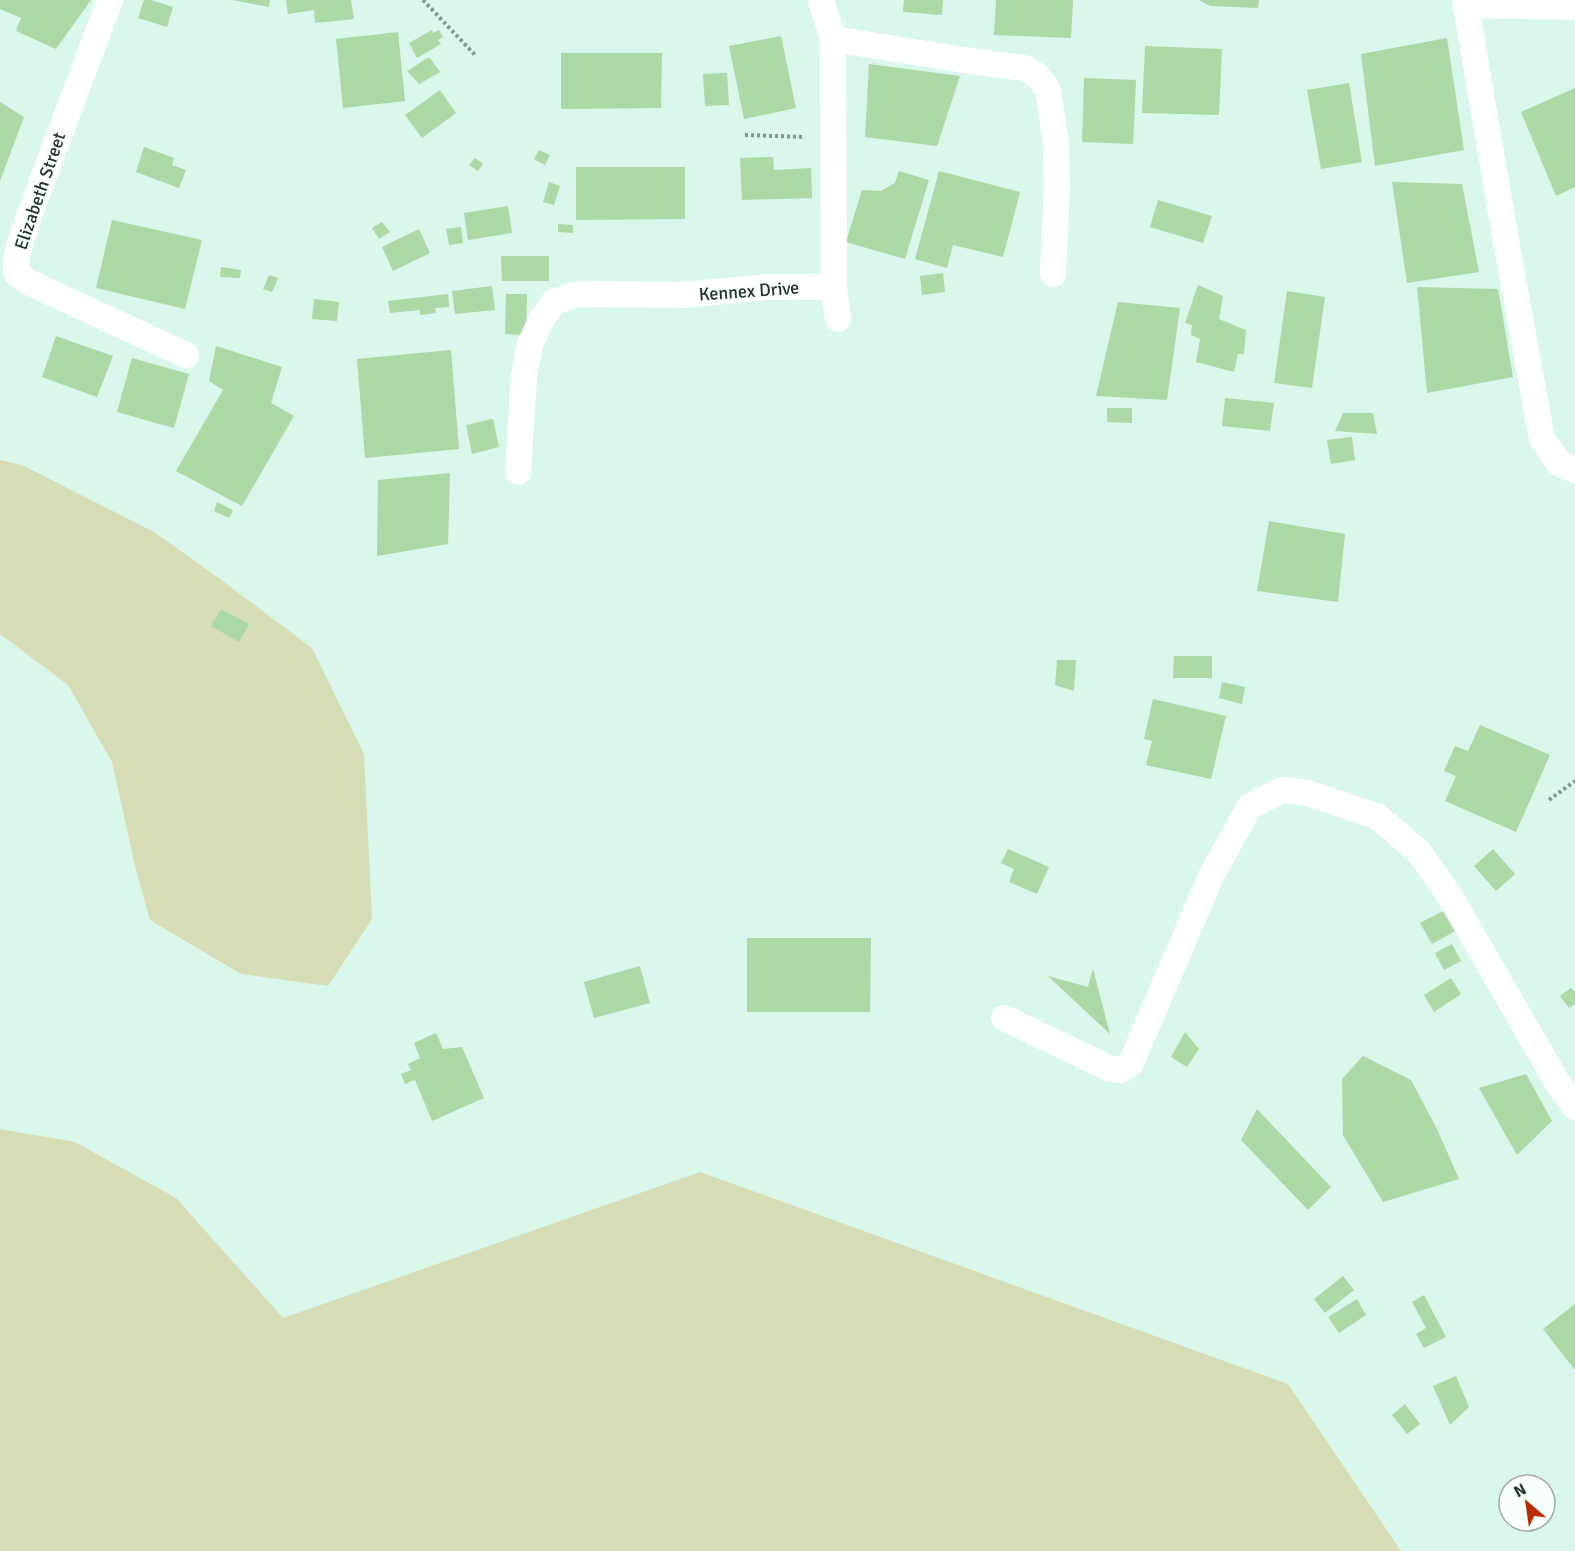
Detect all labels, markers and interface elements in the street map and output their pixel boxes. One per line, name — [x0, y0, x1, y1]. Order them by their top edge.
street label: Elizabeth Street — [10, 129, 70, 253]
street label: Kennex Drive — [698, 277, 800, 305]
north arrow — [1497, 1473, 1557, 1533]
text: N — [1510, 1479, 1530, 1502]

